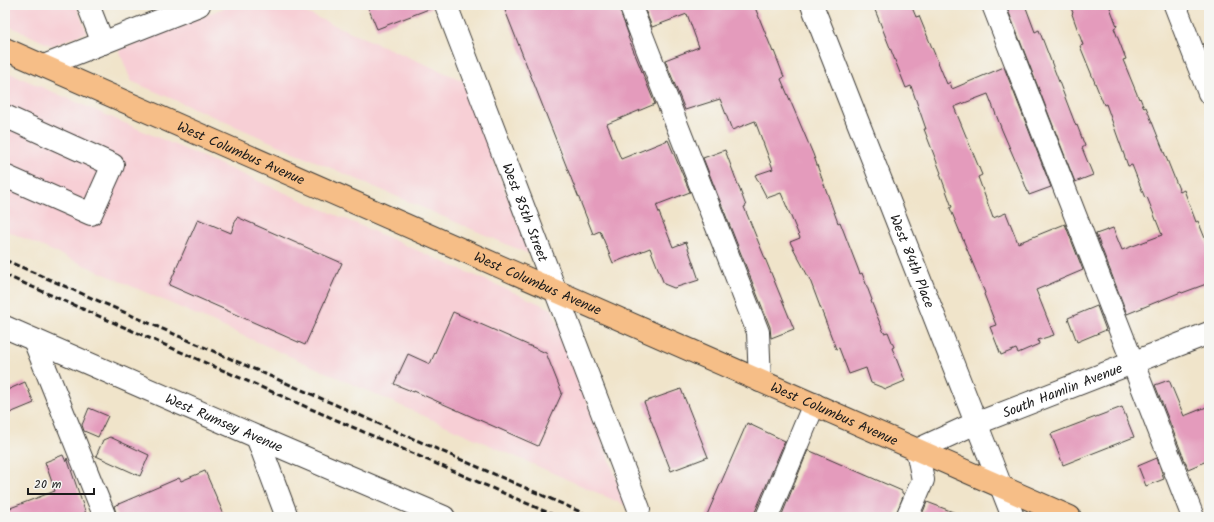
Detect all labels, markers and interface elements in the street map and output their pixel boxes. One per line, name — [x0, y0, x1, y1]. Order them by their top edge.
street label: West Columbus Avenue — [174, 116, 309, 192]
street label: West 85th Street — [496, 160, 554, 266]
street label: West 84th Place — [883, 211, 940, 312]
street label: West Columbus Avenue — [470, 246, 605, 322]
street label: South Hamlin Avenue — [999, 357, 1127, 424]
street label: West Columbus Avenue — [767, 377, 902, 452]
street label: West Rumsey Avenue — [161, 388, 286, 459]
scale bar — [28, 470, 94, 496]
text: 20 m — [34, 475, 62, 494]

